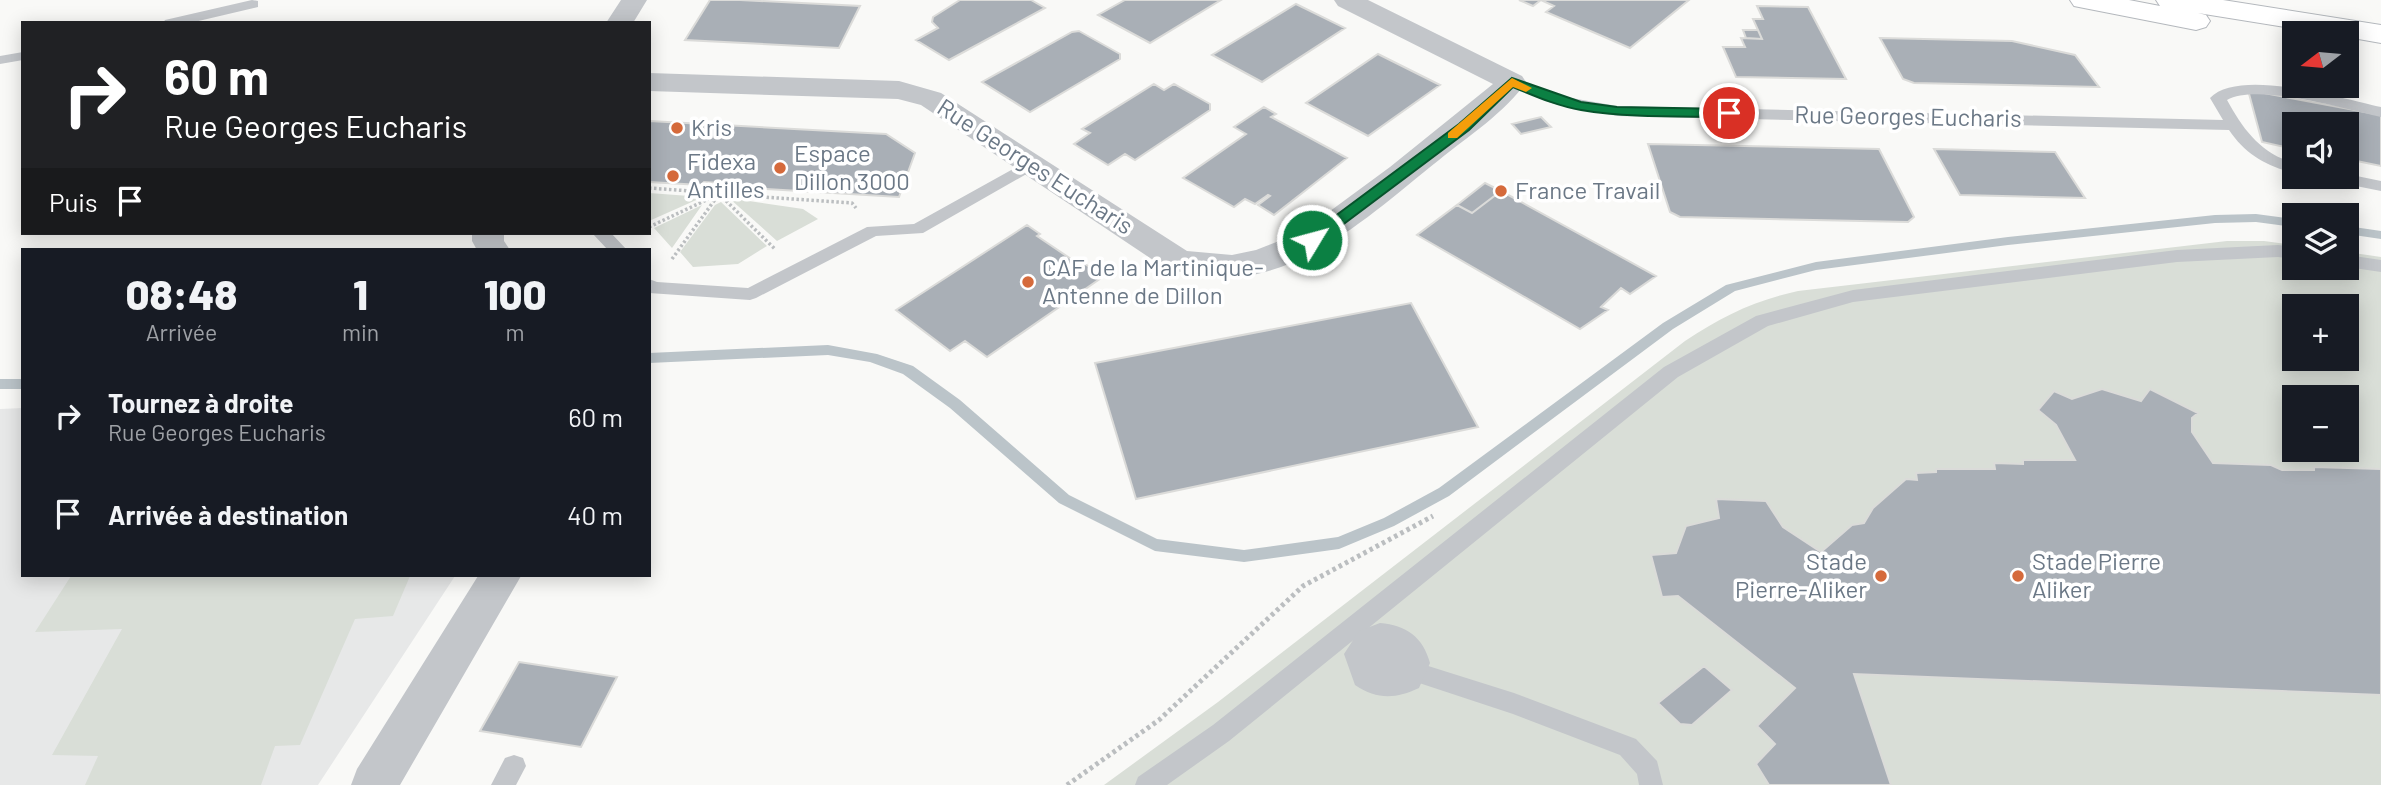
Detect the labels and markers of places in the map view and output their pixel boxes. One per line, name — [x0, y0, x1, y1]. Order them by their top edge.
pin — [1699, 83, 1759, 143]
place label: Kris — [691, 112, 732, 141]
marker: Kris — [669, 120, 685, 136]
place label: Espace Dillon 3000 — [794, 138, 910, 195]
place label: Fidexa Antilles — [687, 146, 765, 203]
marker: Espace Dillon 3000 — [772, 160, 788, 176]
marker: Fidexa Antilles — [665, 168, 681, 184]
place label: France Travail — [1515, 175, 1660, 204]
marker: France Travail — [1493, 183, 1509, 199]
place label: CAF de la Martinique- Antenne de Dillon — [1042, 252, 1264, 309]
marker: CAF de la Martinique- Antenne de Dillon — [1020, 274, 1036, 290]
place label: Stade Pierre-Aliker — [1735, 546, 1867, 603]
place label: Stade Pierre Aliker — [2032, 546, 2161, 603]
marker: Stade Pierre-Aliker — [1873, 568, 1889, 584]
marker: Stade Pierre Aliker — [2010, 568, 2026, 584]

